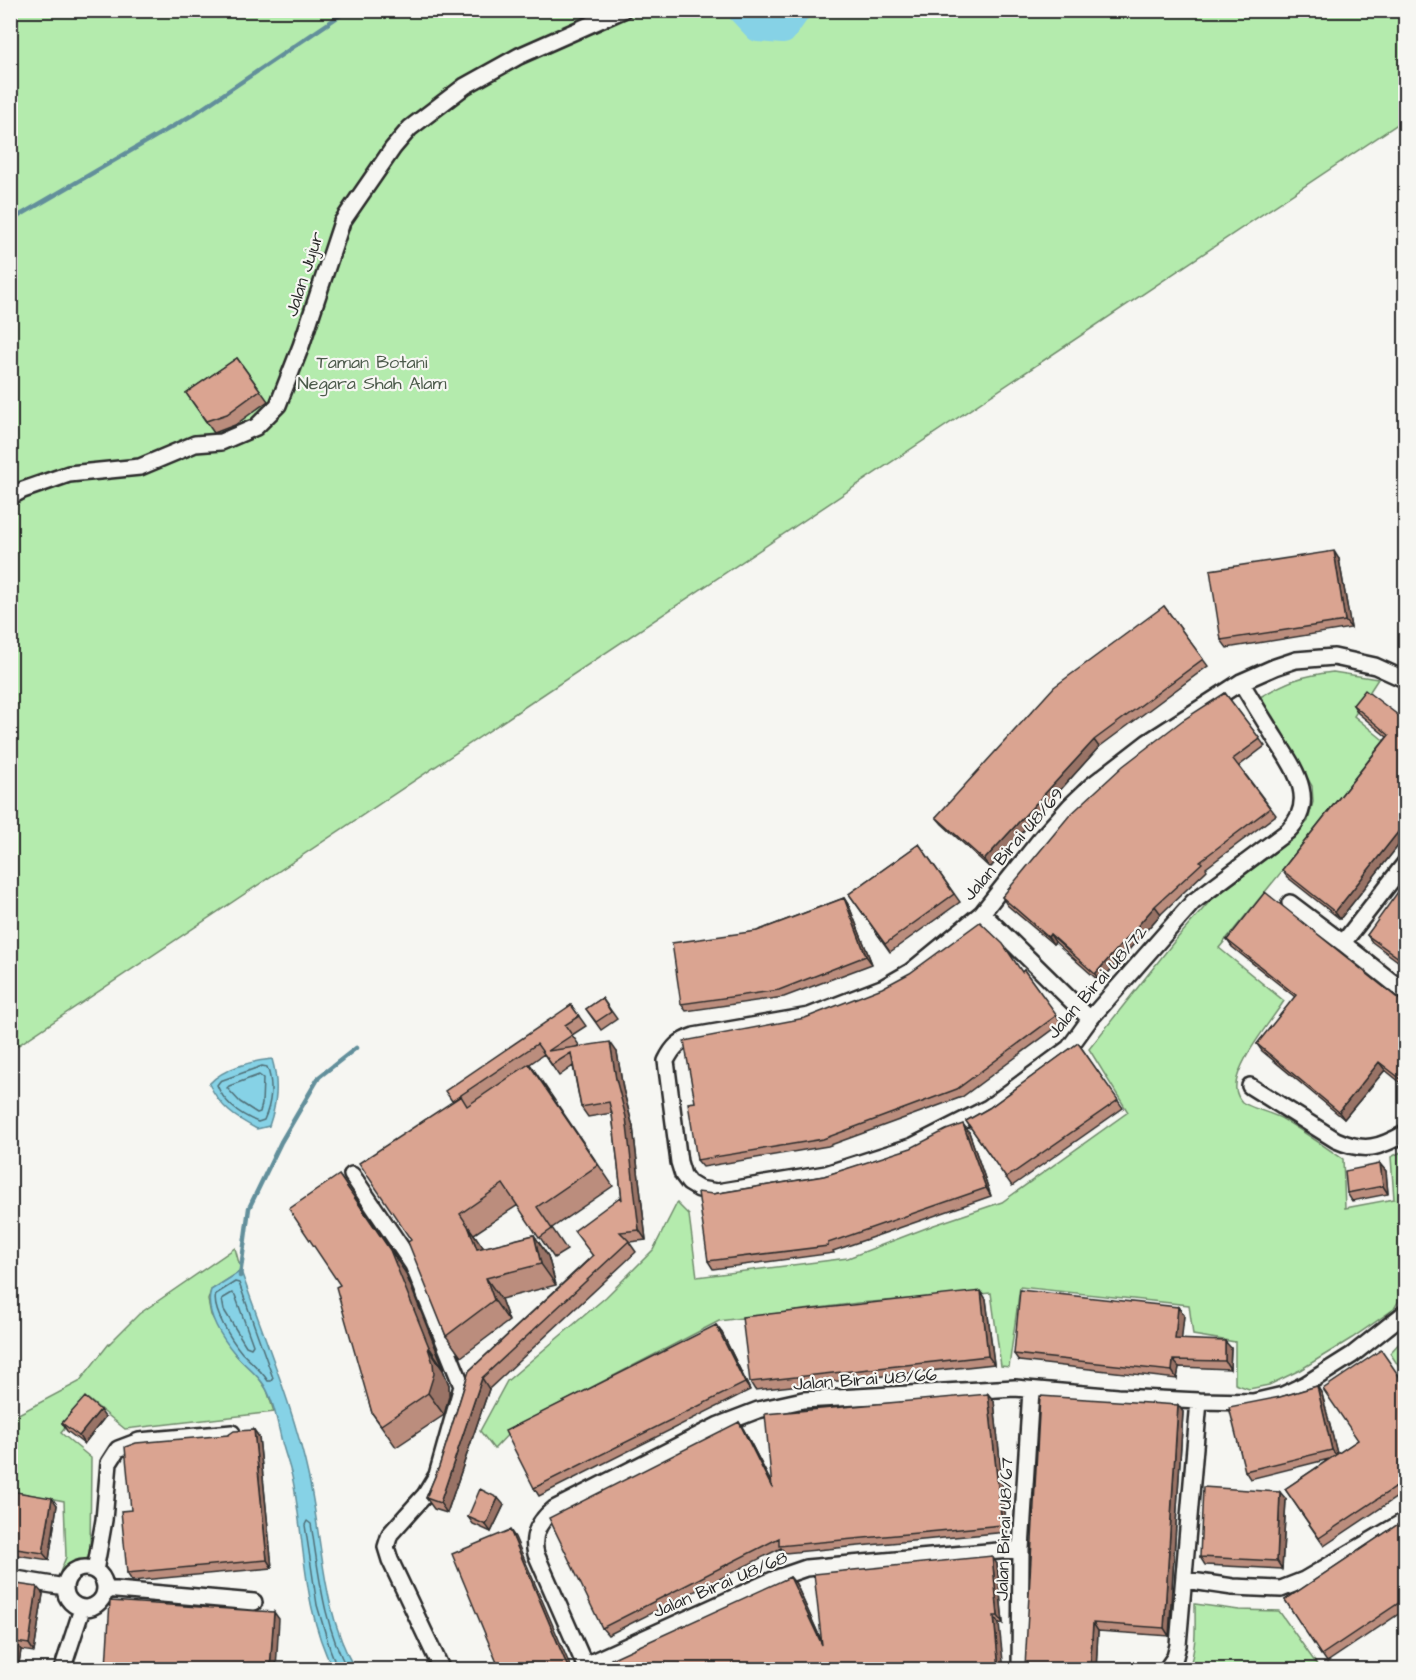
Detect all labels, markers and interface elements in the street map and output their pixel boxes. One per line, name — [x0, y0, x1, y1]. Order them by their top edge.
street label: Jalan Jujur — [279, 228, 330, 320]
park label: Taman Botani Negara Shah Alam — [297, 350, 447, 397]
street label: Jalan Birai U8/69 — [957, 782, 1070, 906]
street label: Jalan Birai U8/72 — [1041, 920, 1154, 1044]
street label: Jalan Birai U8/66 — [792, 1362, 938, 1397]
street label: Jalan Birai U8/67 — [989, 1457, 1020, 1601]
street label: Jalan Birai U8/68 — [649, 1545, 792, 1624]

